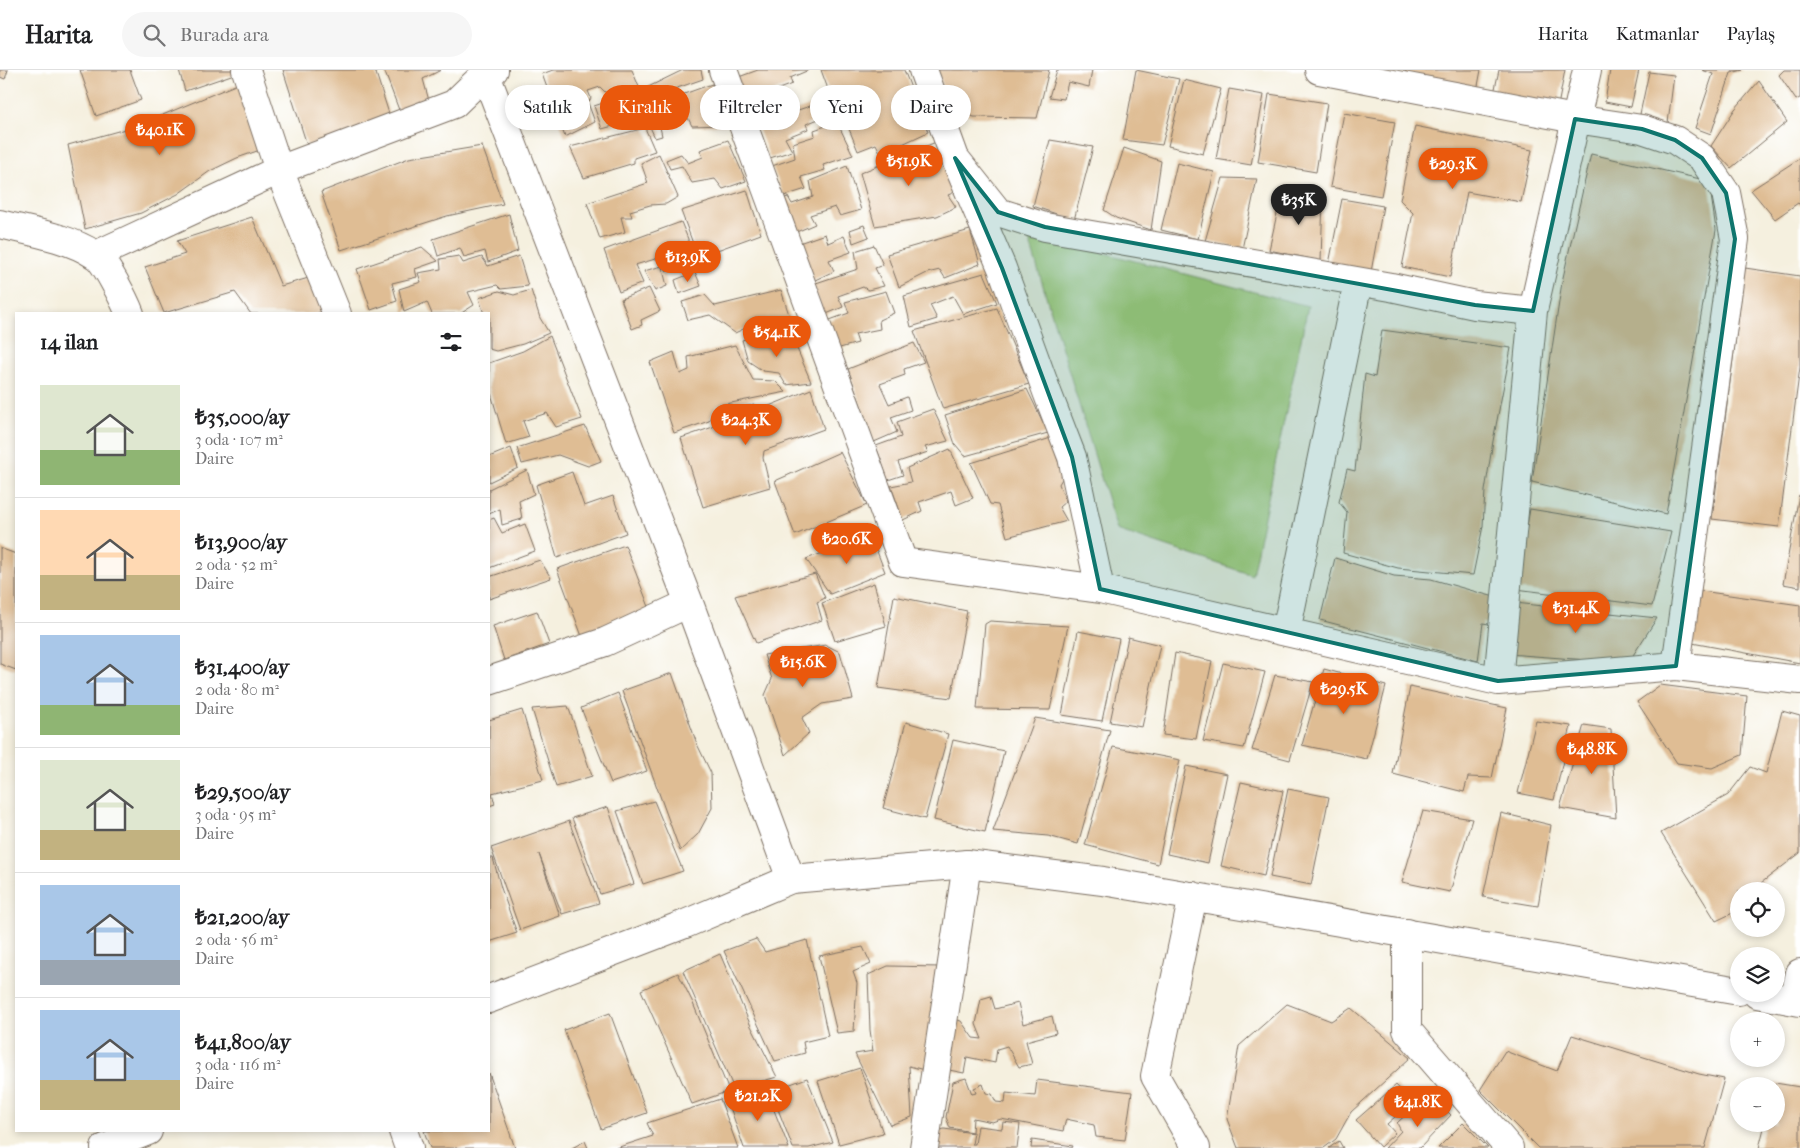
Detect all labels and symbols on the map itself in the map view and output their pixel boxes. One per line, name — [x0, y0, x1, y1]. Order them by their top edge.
pin: ₺40.1K — [119, 114, 201, 156]
pin: ₺51.9K — [868, 144, 950, 187]
pin: ₺29.3K — [1412, 148, 1494, 190]
pin: ₺35K — [1269, 184, 1329, 226]
pin: ₺13.9K — [647, 240, 729, 283]
pin: ₺54.1K — [736, 316, 818, 358]
pin: ₺24.3K — [705, 404, 787, 446]
pin: ₺20.6K — [806, 522, 888, 565]
pin: ₺31.4K — [1535, 592, 1617, 634]
pin: ₺15.6K — [762, 646, 844, 688]
pin: ₺29.5K — [1303, 672, 1385, 715]
pin: ₺48.8K — [1551, 732, 1633, 775]
pin: ₺21.2K — [717, 1080, 799, 1122]
pin: ₺41.8K — [1377, 1086, 1459, 1128]

